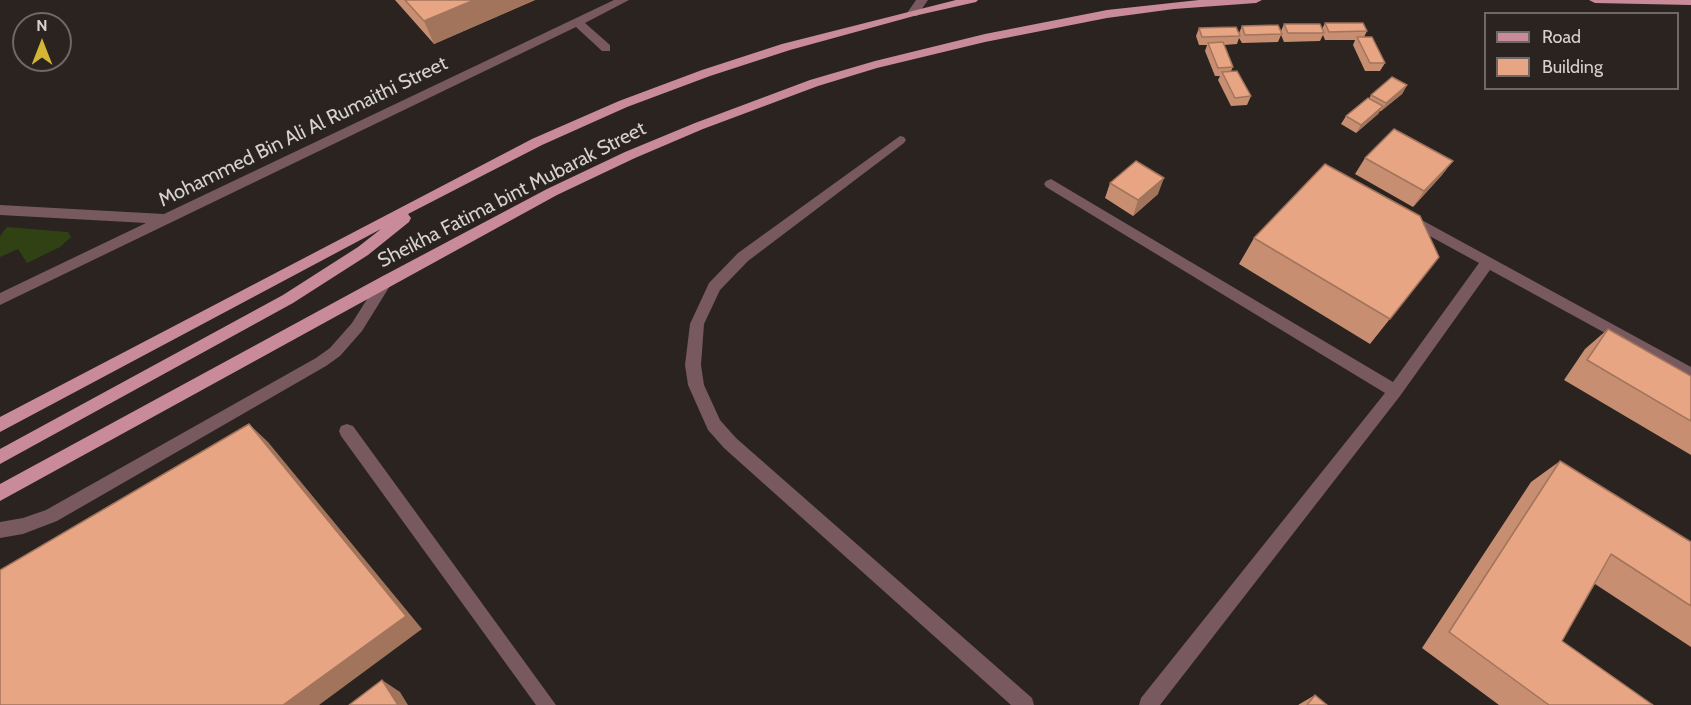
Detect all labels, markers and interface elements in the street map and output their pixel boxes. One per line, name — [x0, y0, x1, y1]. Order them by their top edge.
north arrow — [12, 12, 72, 72]
legend — [1484, 12, 1679, 90]
text: N — [36, 16, 48, 35]
text: Road — [1542, 26, 1581, 48]
street label: Mohammed Bin Ali Al Rumaithi Street — [155, 51, 451, 213]
text: Building — [1542, 56, 1603, 78]
street label: Sheikha Fatima bint Mubarak Street — [374, 117, 650, 273]

